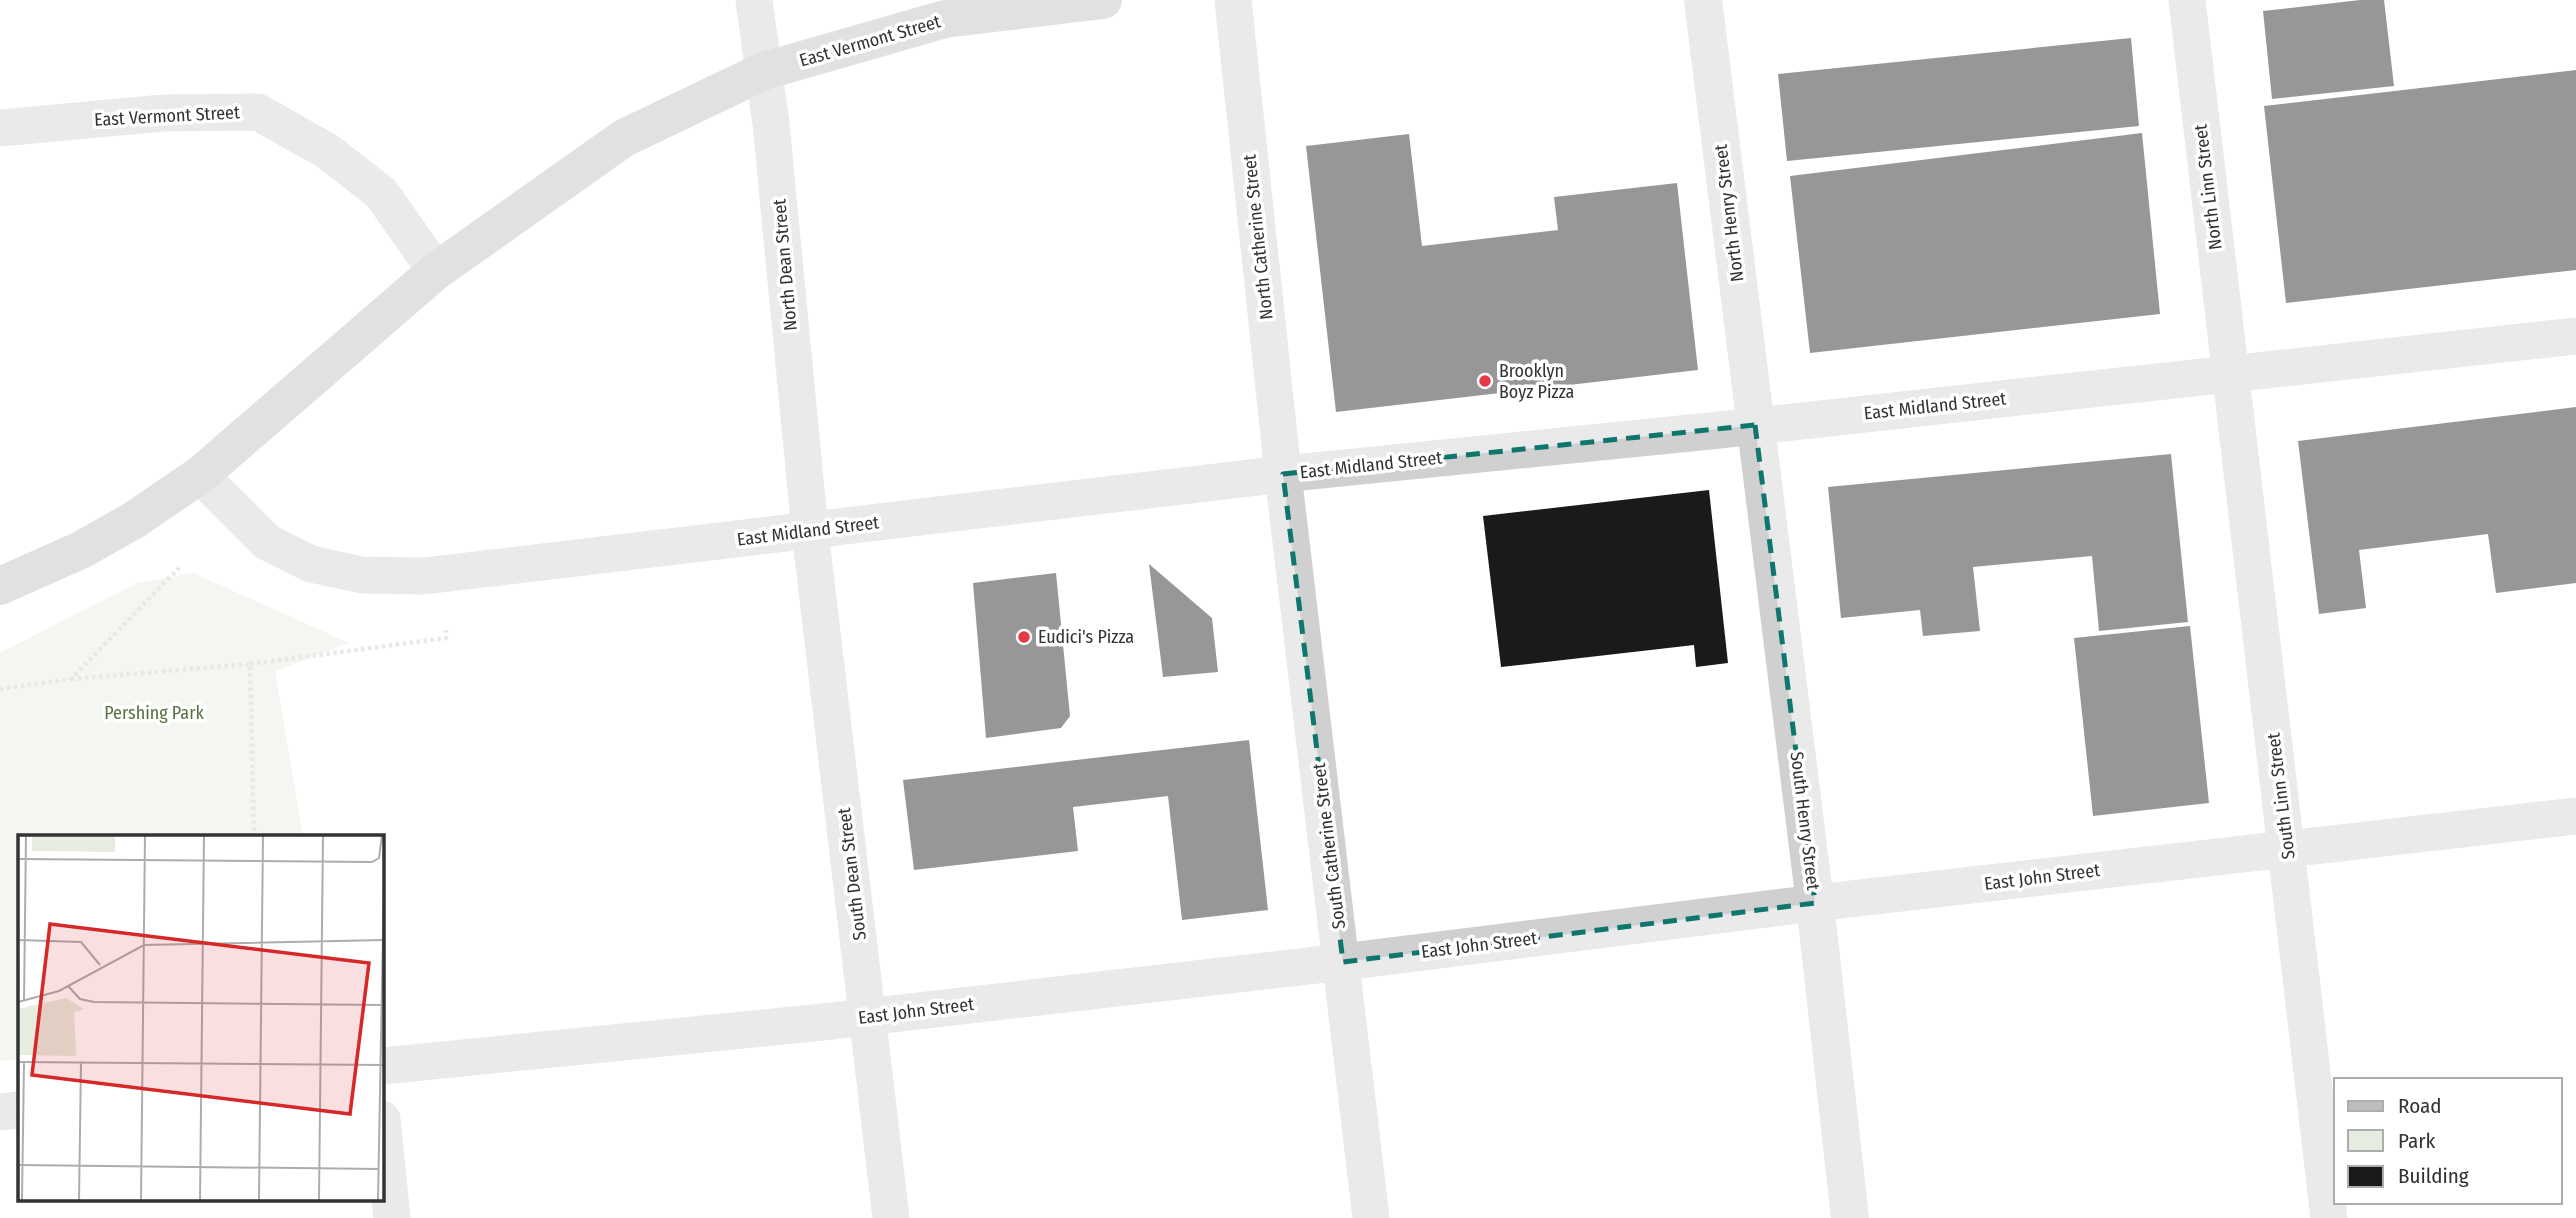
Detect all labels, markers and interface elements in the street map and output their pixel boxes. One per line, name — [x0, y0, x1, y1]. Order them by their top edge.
street label: East Vermont Street — [797, 10, 943, 72]
street label: East Vermont Street — [94, 101, 240, 131]
street label: North Linn Street — [2189, 123, 2227, 251]
street label: North Henry Street — [1710, 143, 1748, 283]
street label: North Catherine Street — [1238, 153, 1278, 321]
street label: North Dean Street — [768, 198, 802, 332]
place label: Brooklyn Boyz Pizza — [1499, 360, 1575, 403]
marker: Brooklyn Boyz Pizza — [1477, 373, 1493, 389]
street label: East Midland Street — [1863, 388, 2007, 424]
street label: East Midland Street — [1299, 447, 1443, 483]
street label: East Midland Street — [736, 511, 880, 551]
place label: Eudici's Pizza — [1038, 626, 1134, 648]
marker: Eudici's Pizza — [1016, 629, 1032, 645]
park label: Pershing Park — [104, 702, 204, 724]
street label: South Linn Street — [2262, 731, 2300, 861]
street label: South Henry Street — [1786, 750, 1824, 892]
street label: South Catherine Street — [1308, 762, 1350, 930]
street label: South Dean Street — [833, 806, 871, 942]
inset map — [18, 835, 383, 1200]
street label: East John Street — [1983, 859, 2101, 895]
street label: East John Street — [1420, 927, 1538, 963]
street label: East John Street — [857, 993, 975, 1029]
legend — [2334, 1078, 2562, 1204]
text: Road — [2398, 1093, 2442, 1119]
text: Park — [2398, 1128, 2436, 1154]
text: Building — [2398, 1163, 2469, 1189]

